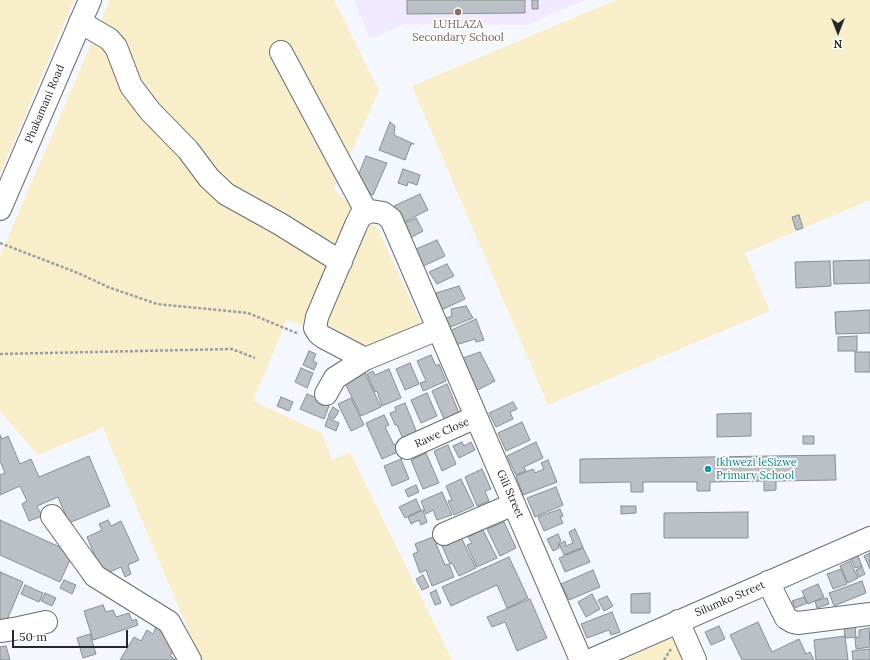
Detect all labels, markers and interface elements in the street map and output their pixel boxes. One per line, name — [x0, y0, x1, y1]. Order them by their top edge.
marker: LUHLAZA Secondary School — [453, 7, 463, 17]
north arrow — [818, 12, 858, 52]
place label: LUHLAZA Secondary School — [412, 18, 504, 44]
text: N — [834, 37, 842, 51]
street label: Phakamani Road — [22, 63, 68, 145]
street label: Rawe Close — [413, 415, 471, 451]
place label: Ikhwezi leSizwe Primary School — [716, 456, 797, 482]
marker: Ikhwezi leSizwe Primary School — [703, 464, 713, 474]
street label: Gili Street — [493, 468, 527, 520]
street label: Silumko Street — [693, 578, 767, 620]
scale bar — [14, 622, 130, 648]
text: 50 m — [19, 629, 47, 644]

